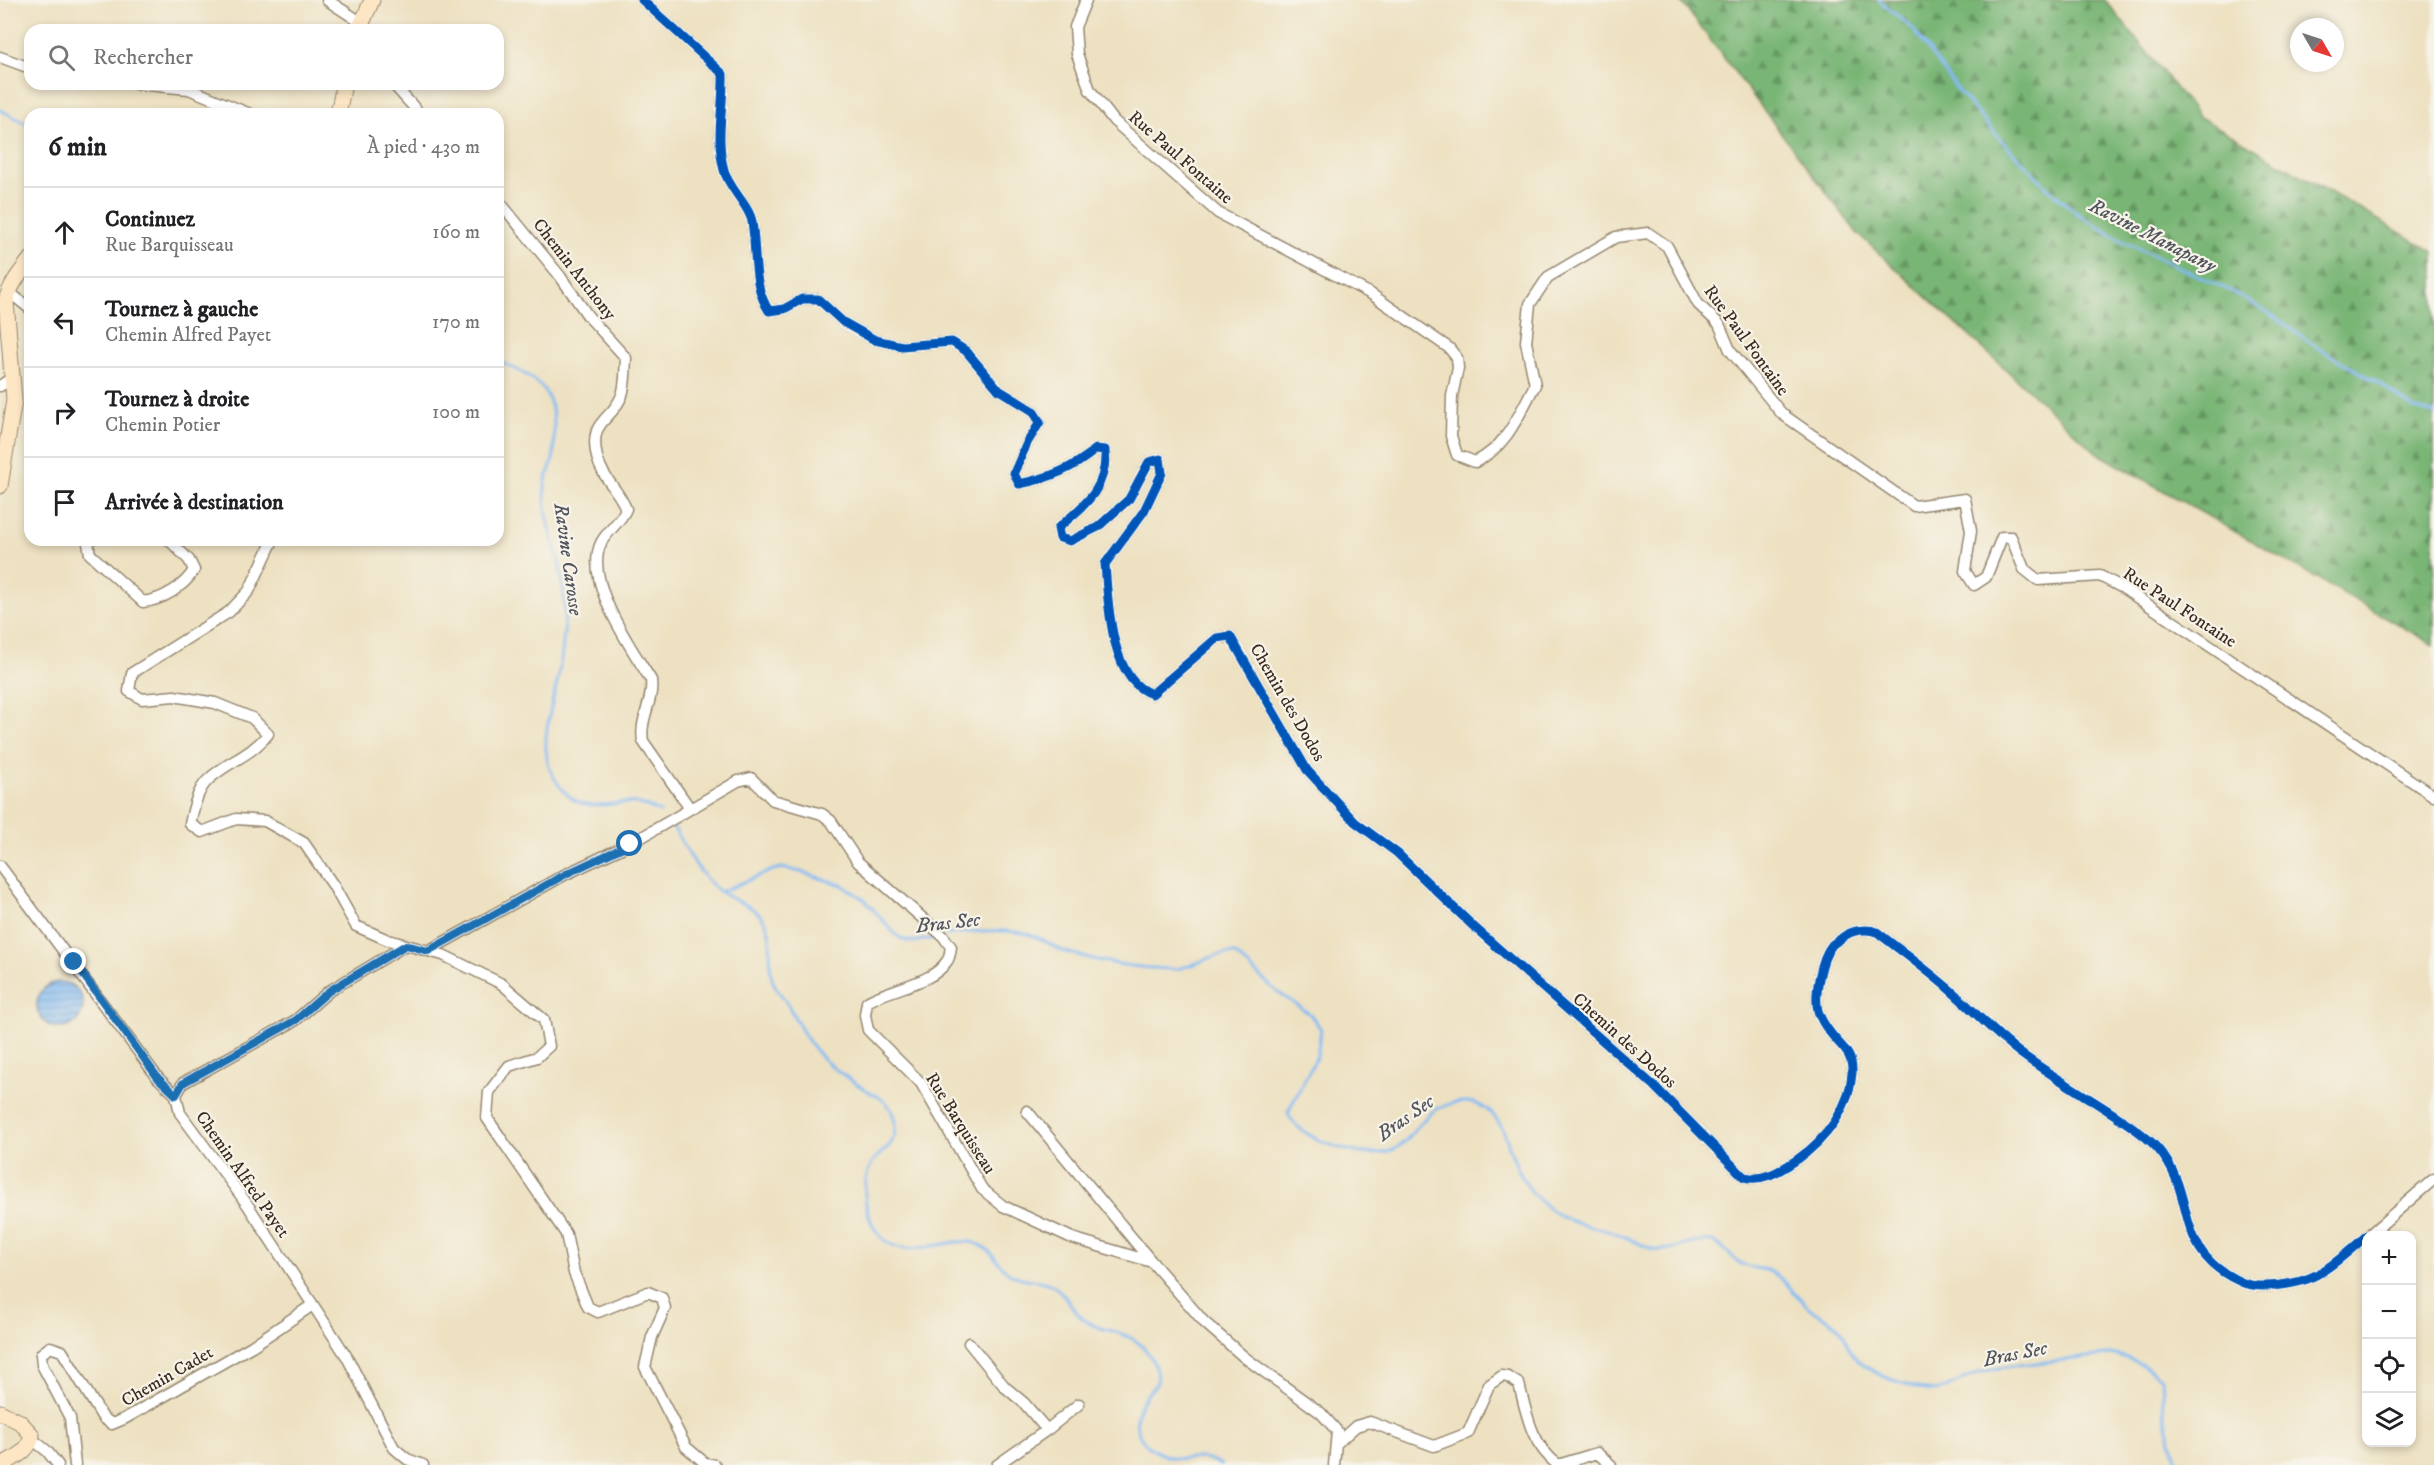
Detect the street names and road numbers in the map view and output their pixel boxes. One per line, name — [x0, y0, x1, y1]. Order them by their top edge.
street label: Rue Paul Fontaine — [1124, 106, 1237, 209]
street label: Chemin Anthony — [528, 214, 621, 325]
street label: Rue Paul Fontaine — [1699, 281, 1794, 400]
street label: Rue Paul Fontaine — [2118, 563, 2241, 653]
street label: Chemin des Dodos — [1244, 640, 1330, 765]
street label: Chemin des Dodos — [1568, 988, 1681, 1093]
street label: Rue Barquisseau — [920, 1069, 1000, 1179]
street label: Chemin Alfred Payet — [190, 1107, 294, 1242]
street label: Chemin Cadet — [118, 1342, 217, 1412]

